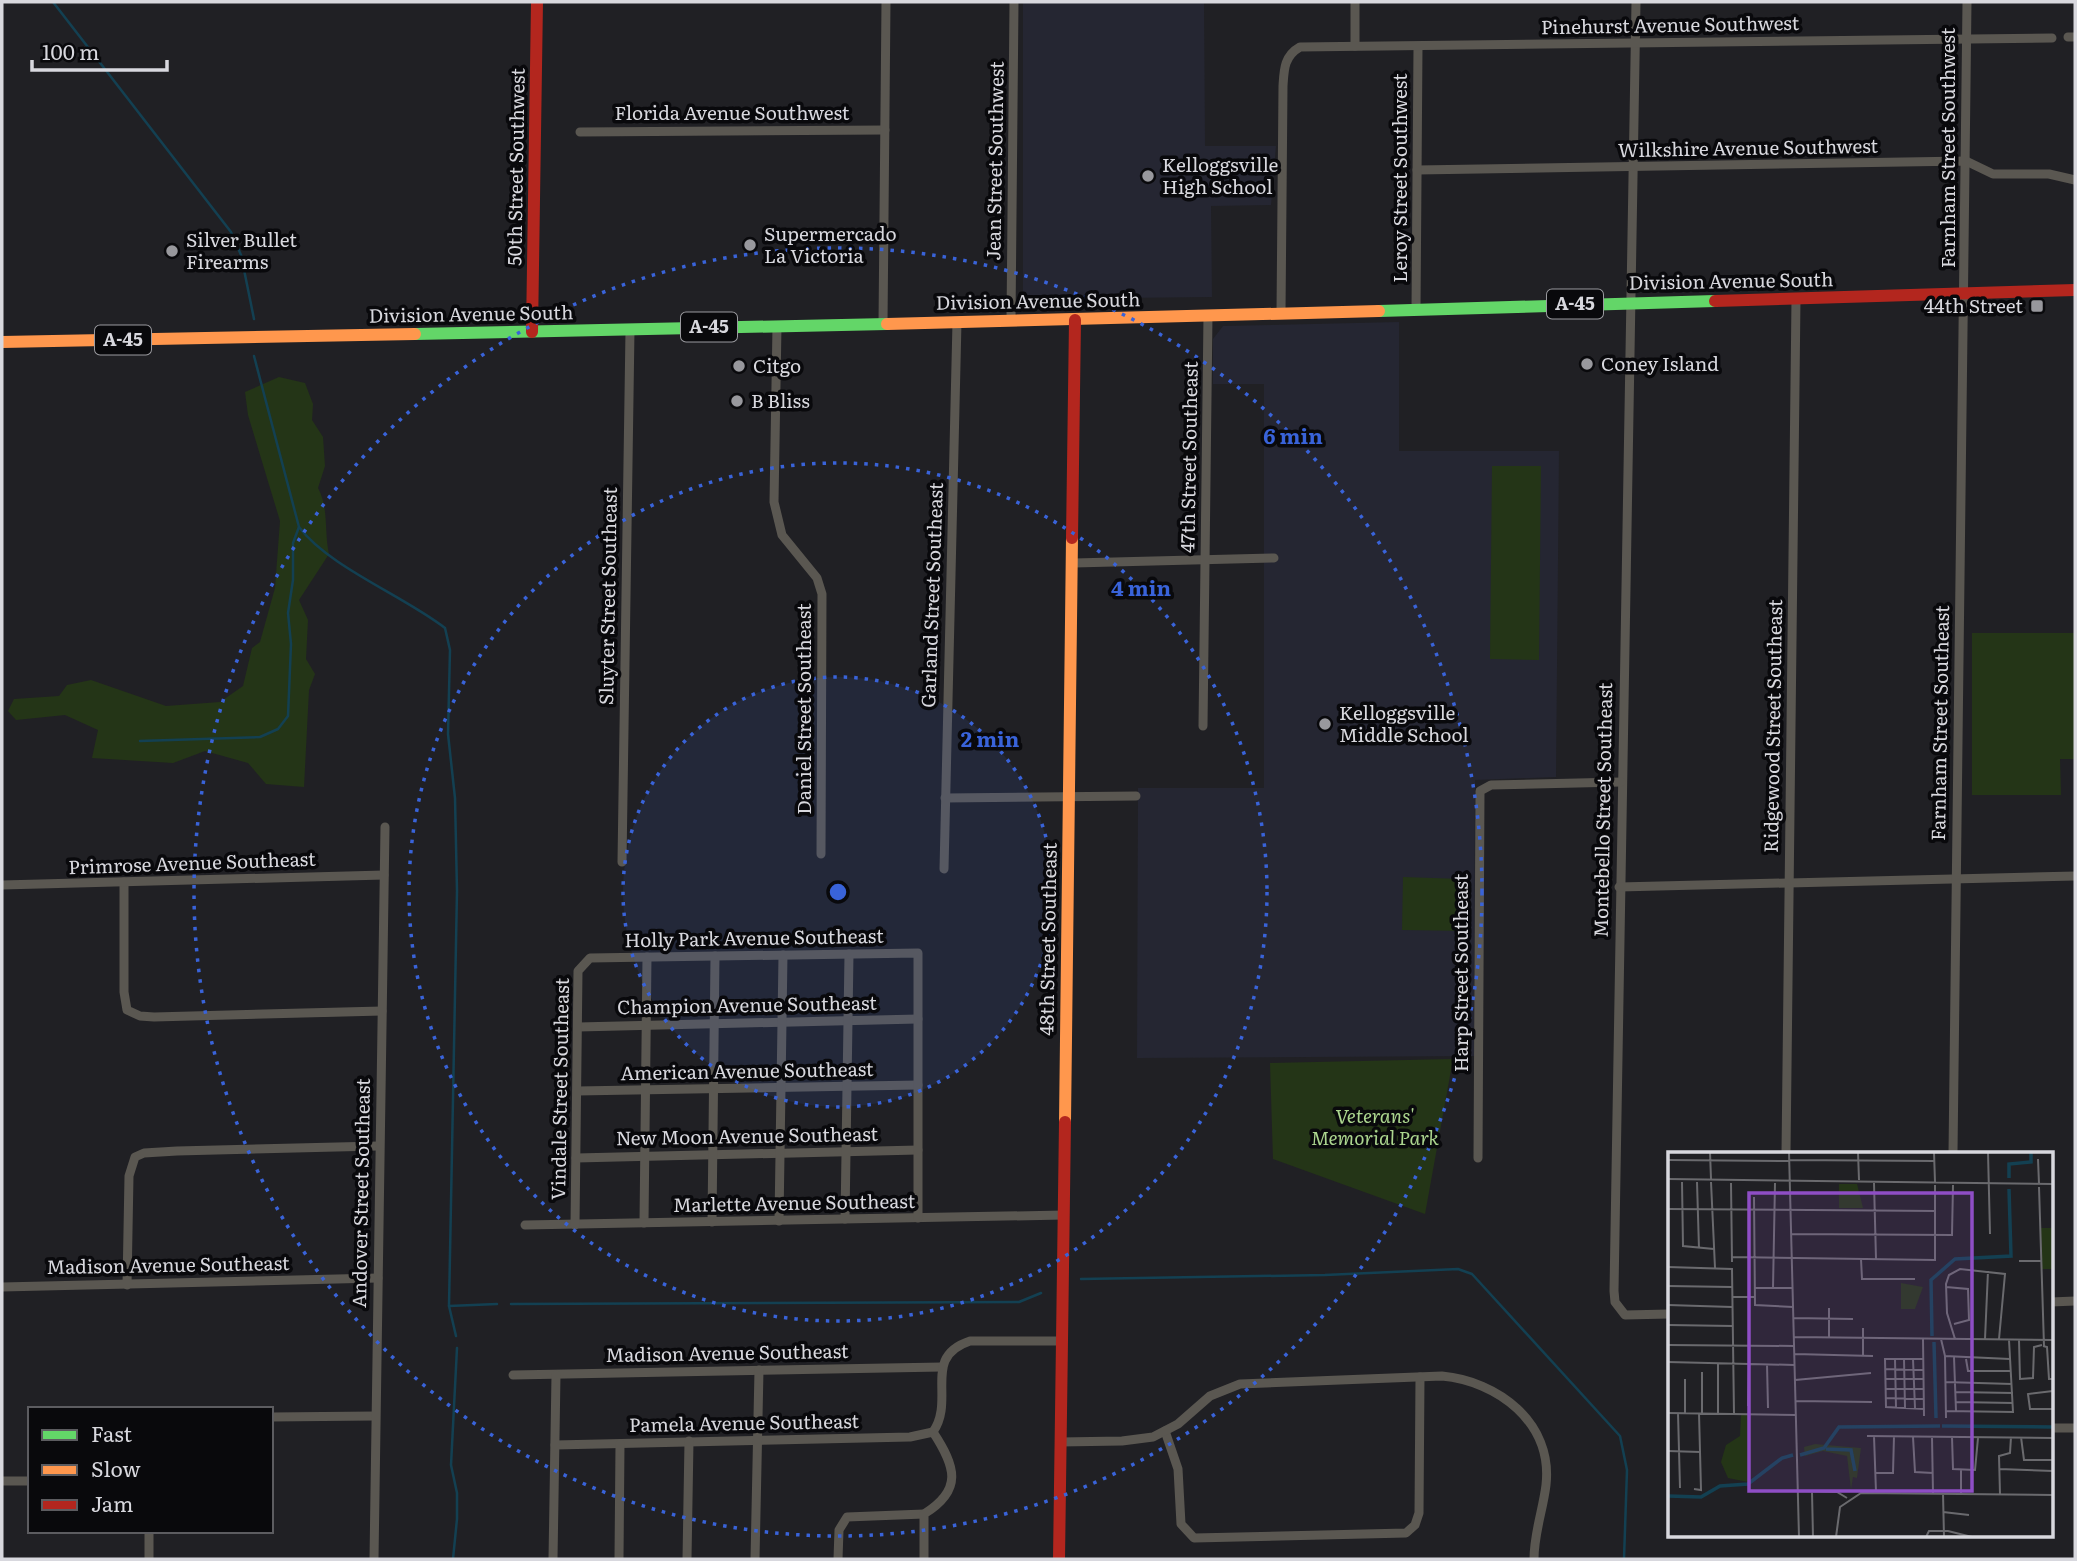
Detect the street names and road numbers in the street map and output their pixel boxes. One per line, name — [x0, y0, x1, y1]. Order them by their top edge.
street label: Pinehurst Avenue Southwest — [1541, 8, 1800, 40]
street label: Farnham Street Southwest — [1933, 27, 1961, 268]
street label: Jean Street Southwest — [978, 61, 1010, 261]
street label: 50th Street Southwest — [499, 67, 531, 266]
street label: Leroy Street Southwest — [1385, 73, 1413, 283]
street label: Florida Avenue Southwest — [614, 98, 850, 126]
street label: Wilkshire Avenue Southwest — [1618, 131, 1879, 163]
street label: Division Avenue South — [1628, 264, 1834, 296]
street label: Division Avenue South — [935, 284, 1141, 316]
road number: A-45 — [1547, 290, 1603, 318]
street label: Division Avenue South — [368, 297, 574, 329]
road number: A-45 — [681, 312, 737, 342]
road number: A-45 — [95, 326, 151, 354]
street label: 47th Street Southeast — [1172, 361, 1204, 553]
street label: Garland Street Southeast — [913, 482, 949, 708]
street label: Sluyter Street Southeast — [591, 486, 623, 705]
street label: Ridgewood Street Southeast — [1756, 599, 1788, 853]
street label: Daniel Street Southeast — [789, 603, 817, 815]
street label: Farnham Street Southeast — [1923, 605, 1955, 841]
street label: Montebello Street Southeast — [1586, 682, 1618, 938]
street label: 48th Street Southeast — [1031, 842, 1063, 1036]
street label: Primrose Avenue Southeast — [68, 844, 316, 880]
street label: Harp Street Southeast — [1446, 873, 1474, 1072]
street label: Holly Park Avenue Southeast — [624, 921, 884, 953]
street label: Vindale Street Southeast — [543, 977, 575, 1200]
street label: Champion Avenue Southeast — [617, 988, 877, 1020]
street label: American Avenue Southeast — [620, 1054, 874, 1086]
street label: Andover Street Southeast — [344, 1078, 376, 1308]
street label: New Moon Avenue Southeast — [616, 1119, 879, 1151]
street label: Marlette Avenue Southeast — [672, 1186, 916, 1218]
street label: Madison Avenue Southeast — [46, 1248, 290, 1280]
street label: Madison Avenue Southeast — [605, 1336, 849, 1368]
street label: Pamela Avenue Southeast — [629, 1406, 860, 1438]

